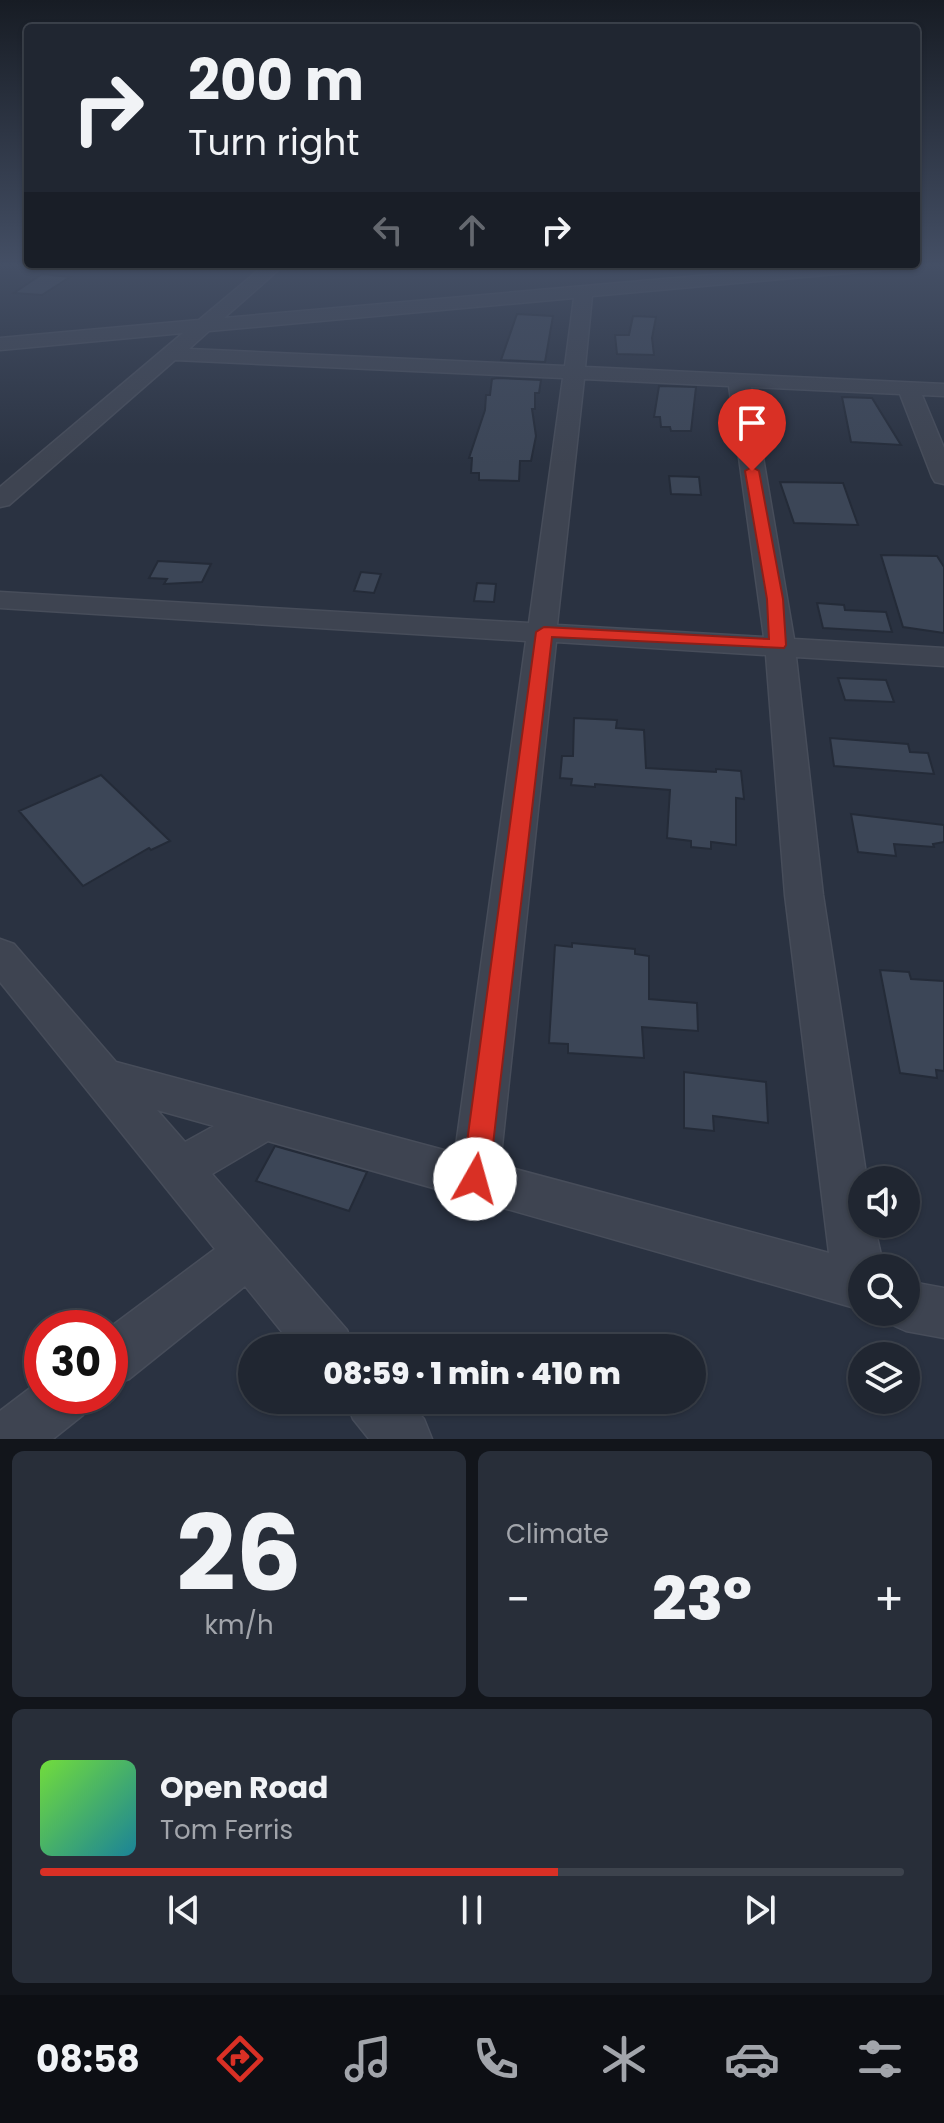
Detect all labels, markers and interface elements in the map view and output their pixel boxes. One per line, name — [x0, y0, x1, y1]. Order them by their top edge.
text: 200 m — [188, 41, 364, 120]
icon: right — [56, 56, 160, 160]
text: Turn right — [188, 117, 359, 168]
icon: left — [366, 208, 410, 252]
icon: ahead — [450, 208, 494, 252]
icon: right — [534, 208, 578, 252]
pin — [718, 389, 786, 471]
icon: arrive — [730, 401, 774, 445]
position arrow — [433, 1137, 517, 1221]
map controls — [848, 1166, 920, 1414]
button: sound — [848, 1166, 920, 1238]
button: search — [848, 1254, 920, 1326]
speed limit sign: 30 — [24, 1310, 128, 1414]
button: layers — [848, 1342, 920, 1414]
text: 08:59 · 1 min · 410 m — [323, 1352, 621, 1395]
text: 26 — [176, 1481, 302, 1626]
text: Climate — [506, 1516, 609, 1552]
text: 23° — [652, 1557, 752, 1641]
text: − — [506, 1569, 530, 1630]
text: + — [874, 1569, 904, 1630]
text: km/h — [204, 1607, 274, 1643]
text: Open Road — [160, 1766, 328, 1809]
text: Tom Ferris — [160, 1812, 293, 1848]
icon: previous — [162, 1888, 206, 1932]
icon: pause — [450, 1888, 494, 1932]
icon: next — [738, 1888, 782, 1932]
icon: directions — [212, 2031, 268, 2087]
icon: music — [340, 2031, 396, 2087]
icon: phone — [468, 2031, 524, 2087]
icon: climate — [596, 2031, 652, 2087]
icon: car — [724, 2031, 780, 2087]
icon: filters — [852, 2031, 908, 2087]
text: 08:58 — [36, 2034, 140, 2085]

